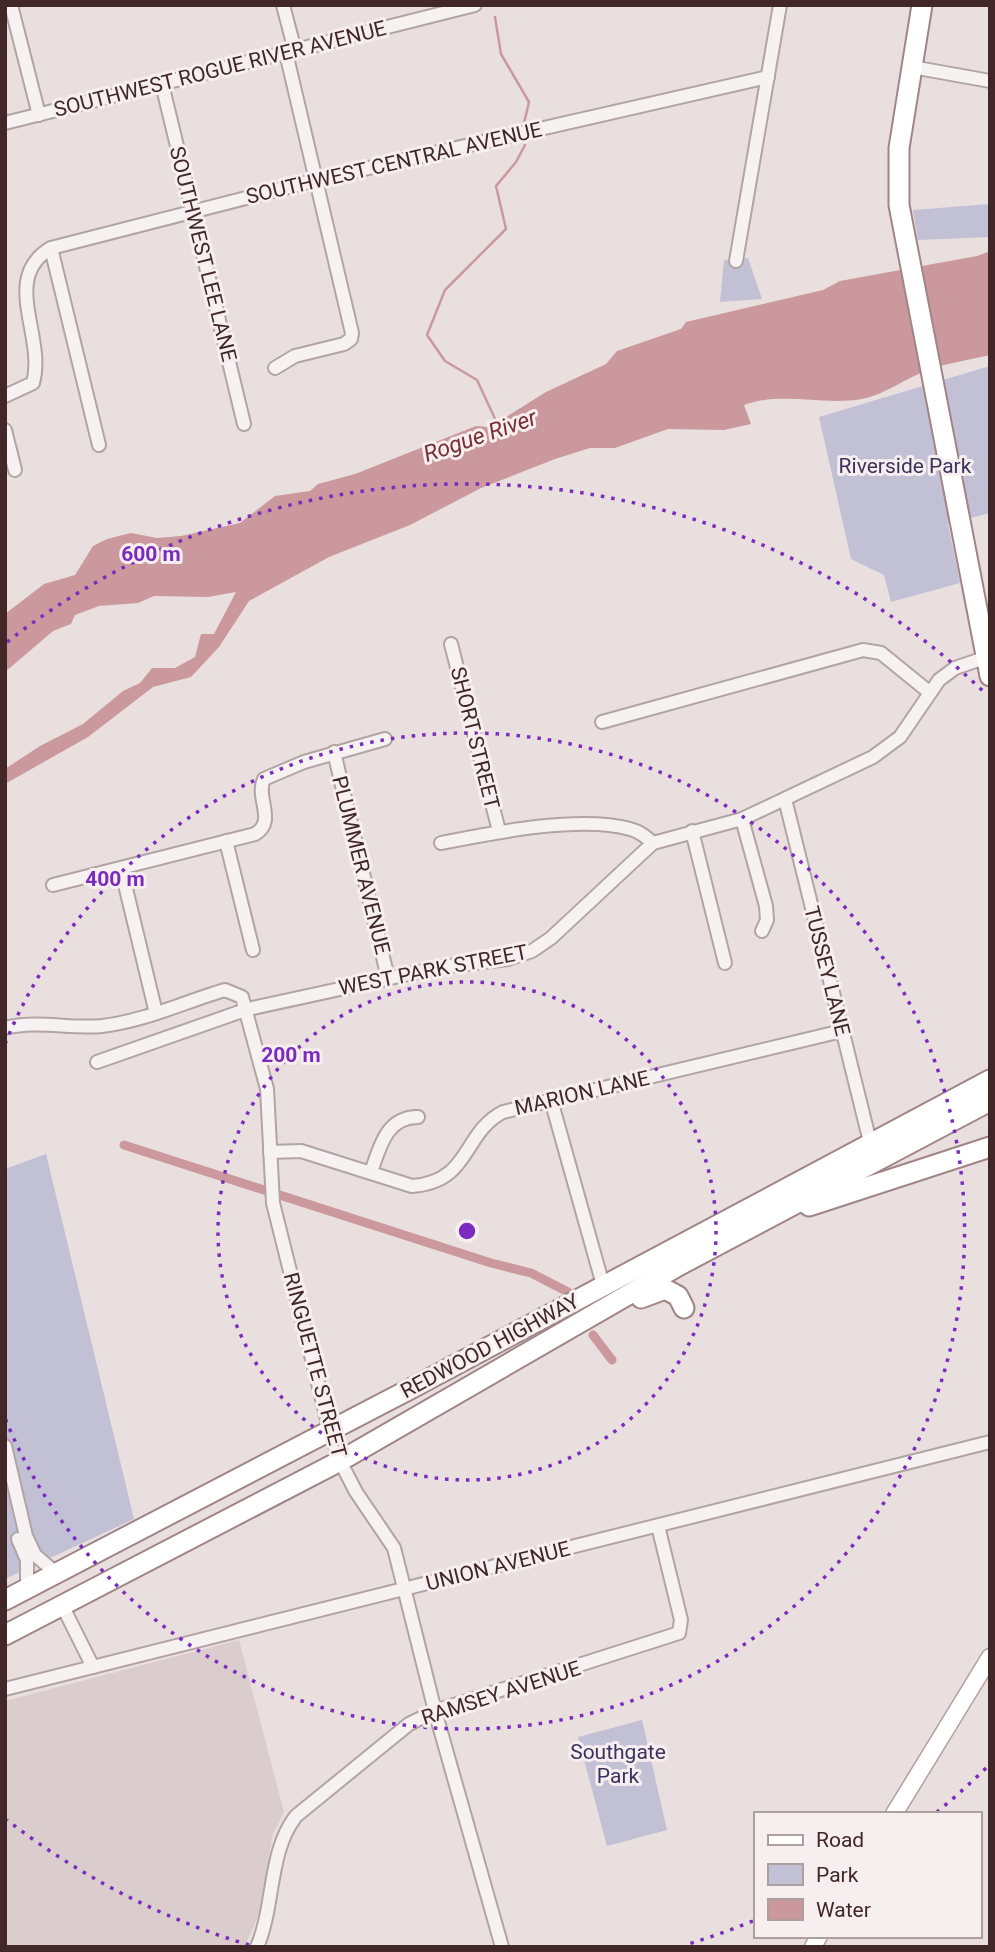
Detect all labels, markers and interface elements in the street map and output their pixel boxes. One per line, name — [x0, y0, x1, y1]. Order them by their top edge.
street label: SOUTHWEST ROGUE RIVER AVENUE — [51, 16, 389, 122]
street label: SOUTHWEST CENTRAL AVENUE — [244, 117, 544, 209]
street label: SOUTHWEST LEE LANE — [165, 144, 241, 364]
water label: Rogue River — [420, 404, 542, 468]
park label: Riverside Park — [839, 454, 972, 478]
text: 600 m — [121, 542, 181, 566]
street label: SHORT STREET — [446, 664, 504, 812]
street label: PLUMMER AVENUE — [327, 773, 395, 957]
text: 400 m — [85, 867, 145, 891]
street label: TUSSEY LANE — [799, 904, 855, 1038]
street label: WEST PARK STREET — [337, 940, 530, 1000]
text: 200 m — [261, 1043, 321, 1067]
street label: MARION LANE — [512, 1066, 652, 1120]
centre of rings — [455, 1219, 479, 1243]
street label: RINGUETTE STREET — [279, 1270, 351, 1461]
street label: REDWOOD HIGHWAY — [397, 1289, 584, 1403]
street label: UNION AVENUE — [423, 1536, 573, 1595]
street label: RAMSEY AVENUE — [418, 1656, 584, 1730]
park label: Southgate Park — [570, 1740, 666, 1788]
legend — [754, 1812, 981, 1938]
text: Road — [816, 1828, 864, 1852]
text: Park — [816, 1863, 859, 1887]
text: Water — [816, 1898, 871, 1922]

